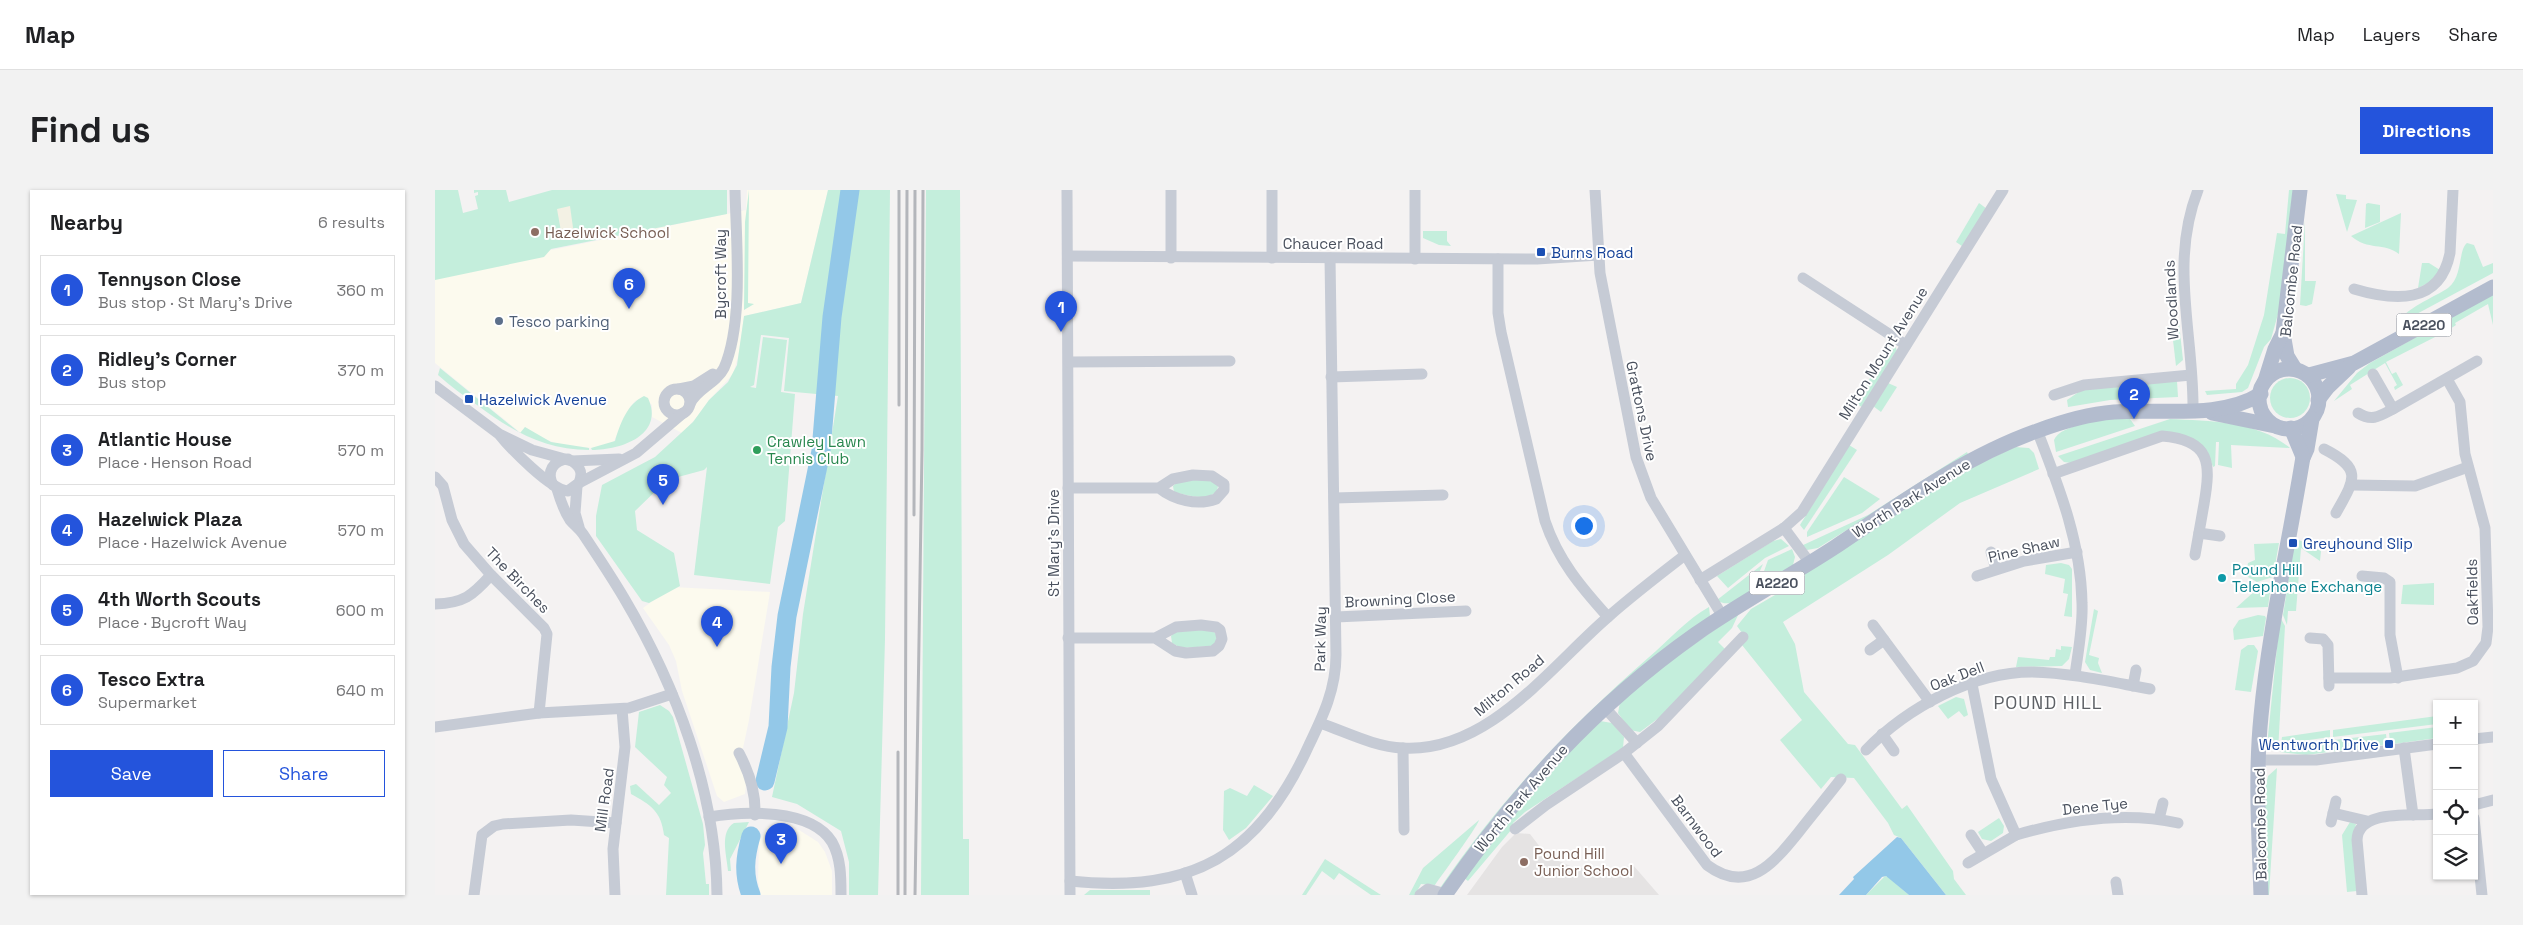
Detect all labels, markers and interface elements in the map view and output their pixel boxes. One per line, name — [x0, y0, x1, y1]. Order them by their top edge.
text: Map — [25, 19, 75, 50]
text: Map — [2297, 23, 2335, 46]
text: Layers — [2363, 23, 2420, 46]
text: Share — [2448, 23, 2498, 46]
button: Directions — [2360, 107, 2493, 154]
text: Find us — [30, 108, 151, 152]
text: Nearby — [50, 209, 123, 236]
text: 6 results — [318, 212, 385, 233]
place label: Hazelwick School — [545, 223, 670, 242]
street label: Balcombe Road — [2276, 224, 2306, 338]
marker: Hazelwick School — [529, 226, 541, 238]
street label: Bycroft Way — [711, 229, 730, 319]
street label: Chaucer Road — [1283, 234, 1383, 253]
place label: Burns Road — [1551, 243, 1634, 262]
marker: Burns Road — [1535, 246, 1547, 258]
street label: Woodlands — [2159, 259, 2183, 341]
text: Tennyson Close — [98, 267, 241, 292]
pin: 6 — [613, 268, 645, 309]
text: 1 — [63, 280, 71, 301]
text: 360 m — [336, 280, 384, 301]
street label: Milton Mount Avenue — [1834, 283, 1932, 423]
pin: 1 — [1045, 291, 1077, 332]
text: Bus stop · St Mary's Drive — [98, 292, 293, 313]
place label: Tesco parking — [509, 312, 610, 331]
road number: A2220 — [2397, 314, 2451, 336]
marker: Tesco parking — [493, 315, 505, 327]
text: Ridley's Corner — [98, 347, 237, 372]
street label: Grattons Drive — [1622, 359, 1662, 463]
text: 2 — [62, 360, 72, 381]
text: 370 m — [337, 360, 384, 381]
text: Bus stop — [98, 372, 166, 393]
pin: 2 — [2118, 378, 2150, 419]
place label: Hazelwick Avenue — [479, 390, 607, 409]
marker: Hazelwick Avenue — [463, 393, 475, 405]
text: Atlantic House — [98, 427, 232, 452]
place label: Crawley Lawn Tennis Club — [767, 432, 866, 468]
text: 3 — [62, 440, 72, 461]
text: 570 m — [338, 440, 384, 461]
marker: Crawley Lawn Tennis Club — [751, 444, 763, 456]
text: Place · Henson Road — [98, 452, 252, 473]
street label: Worth Park Avenue — [1848, 454, 1974, 542]
pin: 5 — [647, 464, 679, 505]
street label: St Mary's Drive — [1044, 489, 1063, 597]
text: Hazelwick Plaza — [98, 507, 242, 532]
your location — [1571, 513, 1597, 539]
text: 4 — [62, 520, 72, 541]
text: 570 m — [338, 520, 384, 541]
street label: Pine Shaw — [1986, 531, 2062, 567]
text: Place · Hazelwick Avenue — [98, 532, 287, 553]
place label: Greyhound Slip — [2303, 534, 2413, 553]
marker: Greyhound Slip — [2287, 537, 2299, 549]
street label: The Birches — [482, 543, 554, 617]
street label: Oakfields — [2462, 558, 2482, 626]
place label: Pound Hill Telephone Exchange — [2232, 560, 2382, 596]
road number: A2220 — [1749, 572, 1805, 594]
marker: Pound Hill Telephone Exchange — [2216, 572, 2228, 584]
text: 4th Worth Scouts — [98, 587, 261, 612]
street label: Browning Close — [1344, 587, 1456, 611]
text: 5 — [62, 600, 72, 621]
text: 600 m — [336, 600, 384, 621]
pin: 4 — [701, 606, 733, 647]
street label: Park Way — [1310, 606, 1330, 672]
text: Place · Bycroft Way — [98, 612, 247, 633]
street label: Milton Road — [1470, 650, 1548, 720]
street label: Oak Dell — [1927, 657, 1987, 695]
text: Tesco Extra — [98, 667, 205, 692]
text: 6 — [62, 680, 72, 701]
text: 640 m — [336, 680, 384, 701]
district label: POUND HILL — [1993, 691, 2103, 714]
text: Supermarket — [98, 692, 197, 713]
map controls — [2433, 700, 2478, 880]
button: + — [2433, 700, 2478, 745]
place label: Wentworth Drive — [2259, 735, 2379, 754]
marker: Wentworth Drive — [2383, 738, 2395, 750]
street label: Worth Park Avenue — [1470, 740, 1572, 856]
button: − — [2433, 745, 2478, 790]
button: Save — [50, 750, 213, 797]
button: Share — [223, 750, 385, 797]
street label: Mill Road — [590, 767, 618, 833]
street label: Balcombe Road — [2250, 768, 2270, 880]
button: locate — [2433, 790, 2478, 835]
street label: Barnwood — [1667, 791, 1727, 861]
street label: Dene Tye — [2061, 793, 2129, 819]
pin: 3 — [765, 823, 797, 864]
button: layers — [2433, 835, 2478, 880]
place label: Pound Hill Junior School — [1534, 844, 1633, 880]
marker: Pound Hill Junior School — [1518, 856, 1530, 868]

